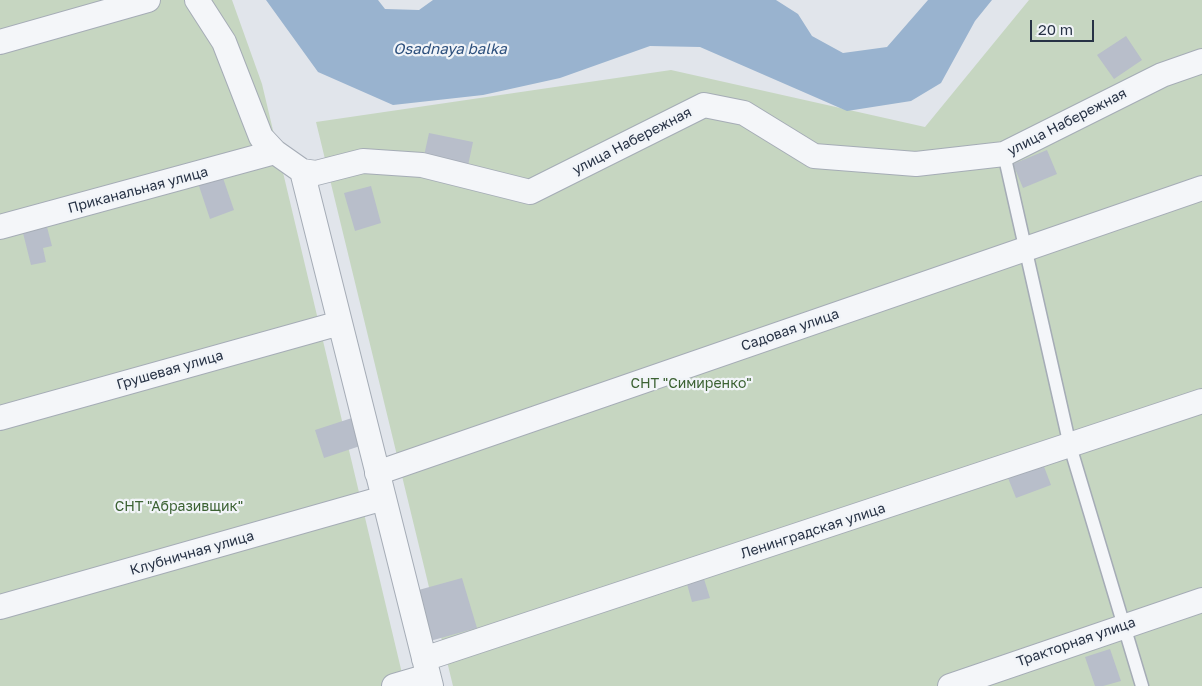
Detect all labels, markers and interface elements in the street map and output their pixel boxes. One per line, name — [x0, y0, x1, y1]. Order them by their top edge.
scale bar — [1032, 10, 1096, 42]
text: 20 m — [1038, 20, 1073, 38]
water label: Osadnaya balka — [393, 40, 507, 58]
street label: улица Набережная — [1005, 85, 1129, 159]
street label: улица Набережная — [570, 104, 694, 178]
street label: Приканальная улица — [66, 163, 210, 217]
street label: Садовая улица — [739, 305, 841, 355]
street label: Грушевая улица — [115, 347, 225, 393]
park label: СНТ "Симиренко" — [630, 376, 752, 392]
park label: СНТ "Абразивщик" — [115, 499, 243, 515]
street label: Ленинградская улица — [739, 500, 887, 562]
street label: Клубничная улица — [128, 527, 256, 579]
street label: Тракторная улица — [1014, 614, 1138, 670]

